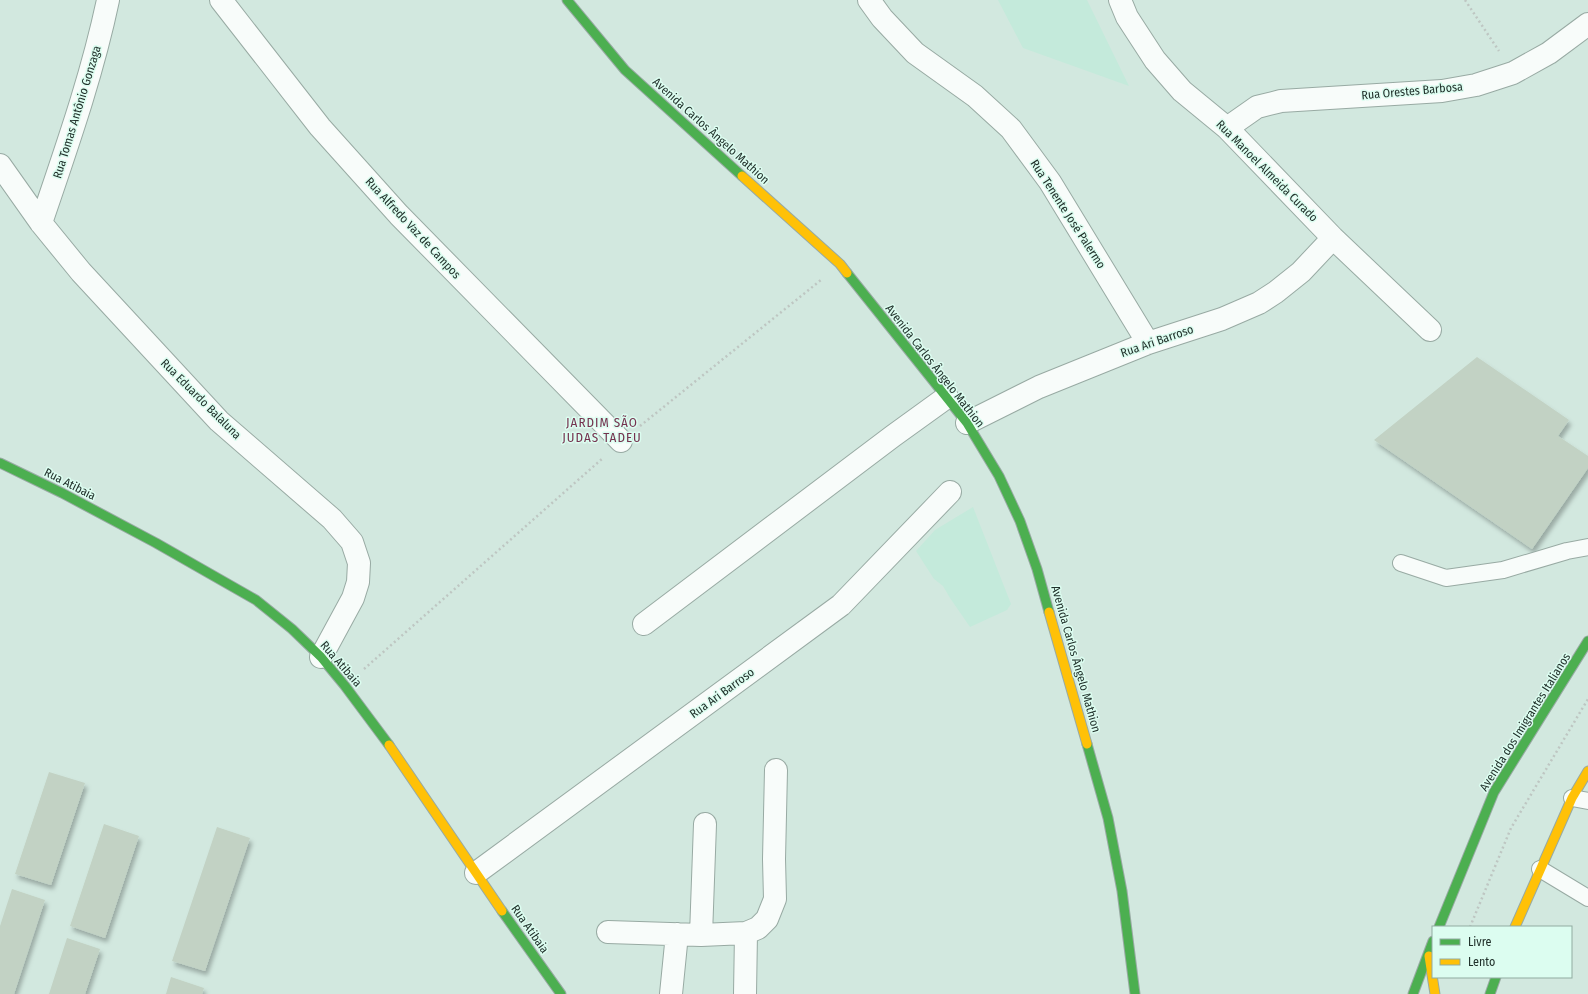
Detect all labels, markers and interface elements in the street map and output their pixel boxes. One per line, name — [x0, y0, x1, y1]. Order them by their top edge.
street label: Rua Tomas Antônio Gonzaga — [50, 44, 104, 180]
street label: Avenida Carlos Ângelo Mathion — [650, 74, 773, 187]
street label: Rua Orestes Barbosa — [1361, 80, 1463, 102]
street label: Rua Manoel Almeida Curado — [1213, 117, 1321, 225]
street label: Rua Tenente José Palermo — [1028, 157, 1108, 271]
street label: Rua Alfredo Vaz de Campos — [362, 175, 464, 281]
street label: Avenida Carlos Ângelo Mathion — [883, 301, 988, 430]
street label: Rua Ari Barroso — [1119, 322, 1195, 360]
street label: Rua Eduardo Balaluna — [158, 356, 244, 442]
district label: JARDIM SÃO JUDAS TADEU — [562, 415, 642, 445]
street label: Rua Atibaia — [42, 465, 98, 503]
street label: Avenida Carlos Ângelo Mathion — [1048, 584, 1105, 734]
street label: Rua Atibaia — [317, 638, 365, 690]
street label: Avenida dos Imigrantes Italianos — [1477, 650, 1573, 794]
street label: Rua Ari Barroso — [687, 665, 757, 721]
street label: Rua Atibaia — [508, 902, 552, 956]
legend — [1432, 926, 1572, 978]
text: Livre — [1468, 935, 1492, 949]
text: Lento — [1468, 955, 1495, 969]

